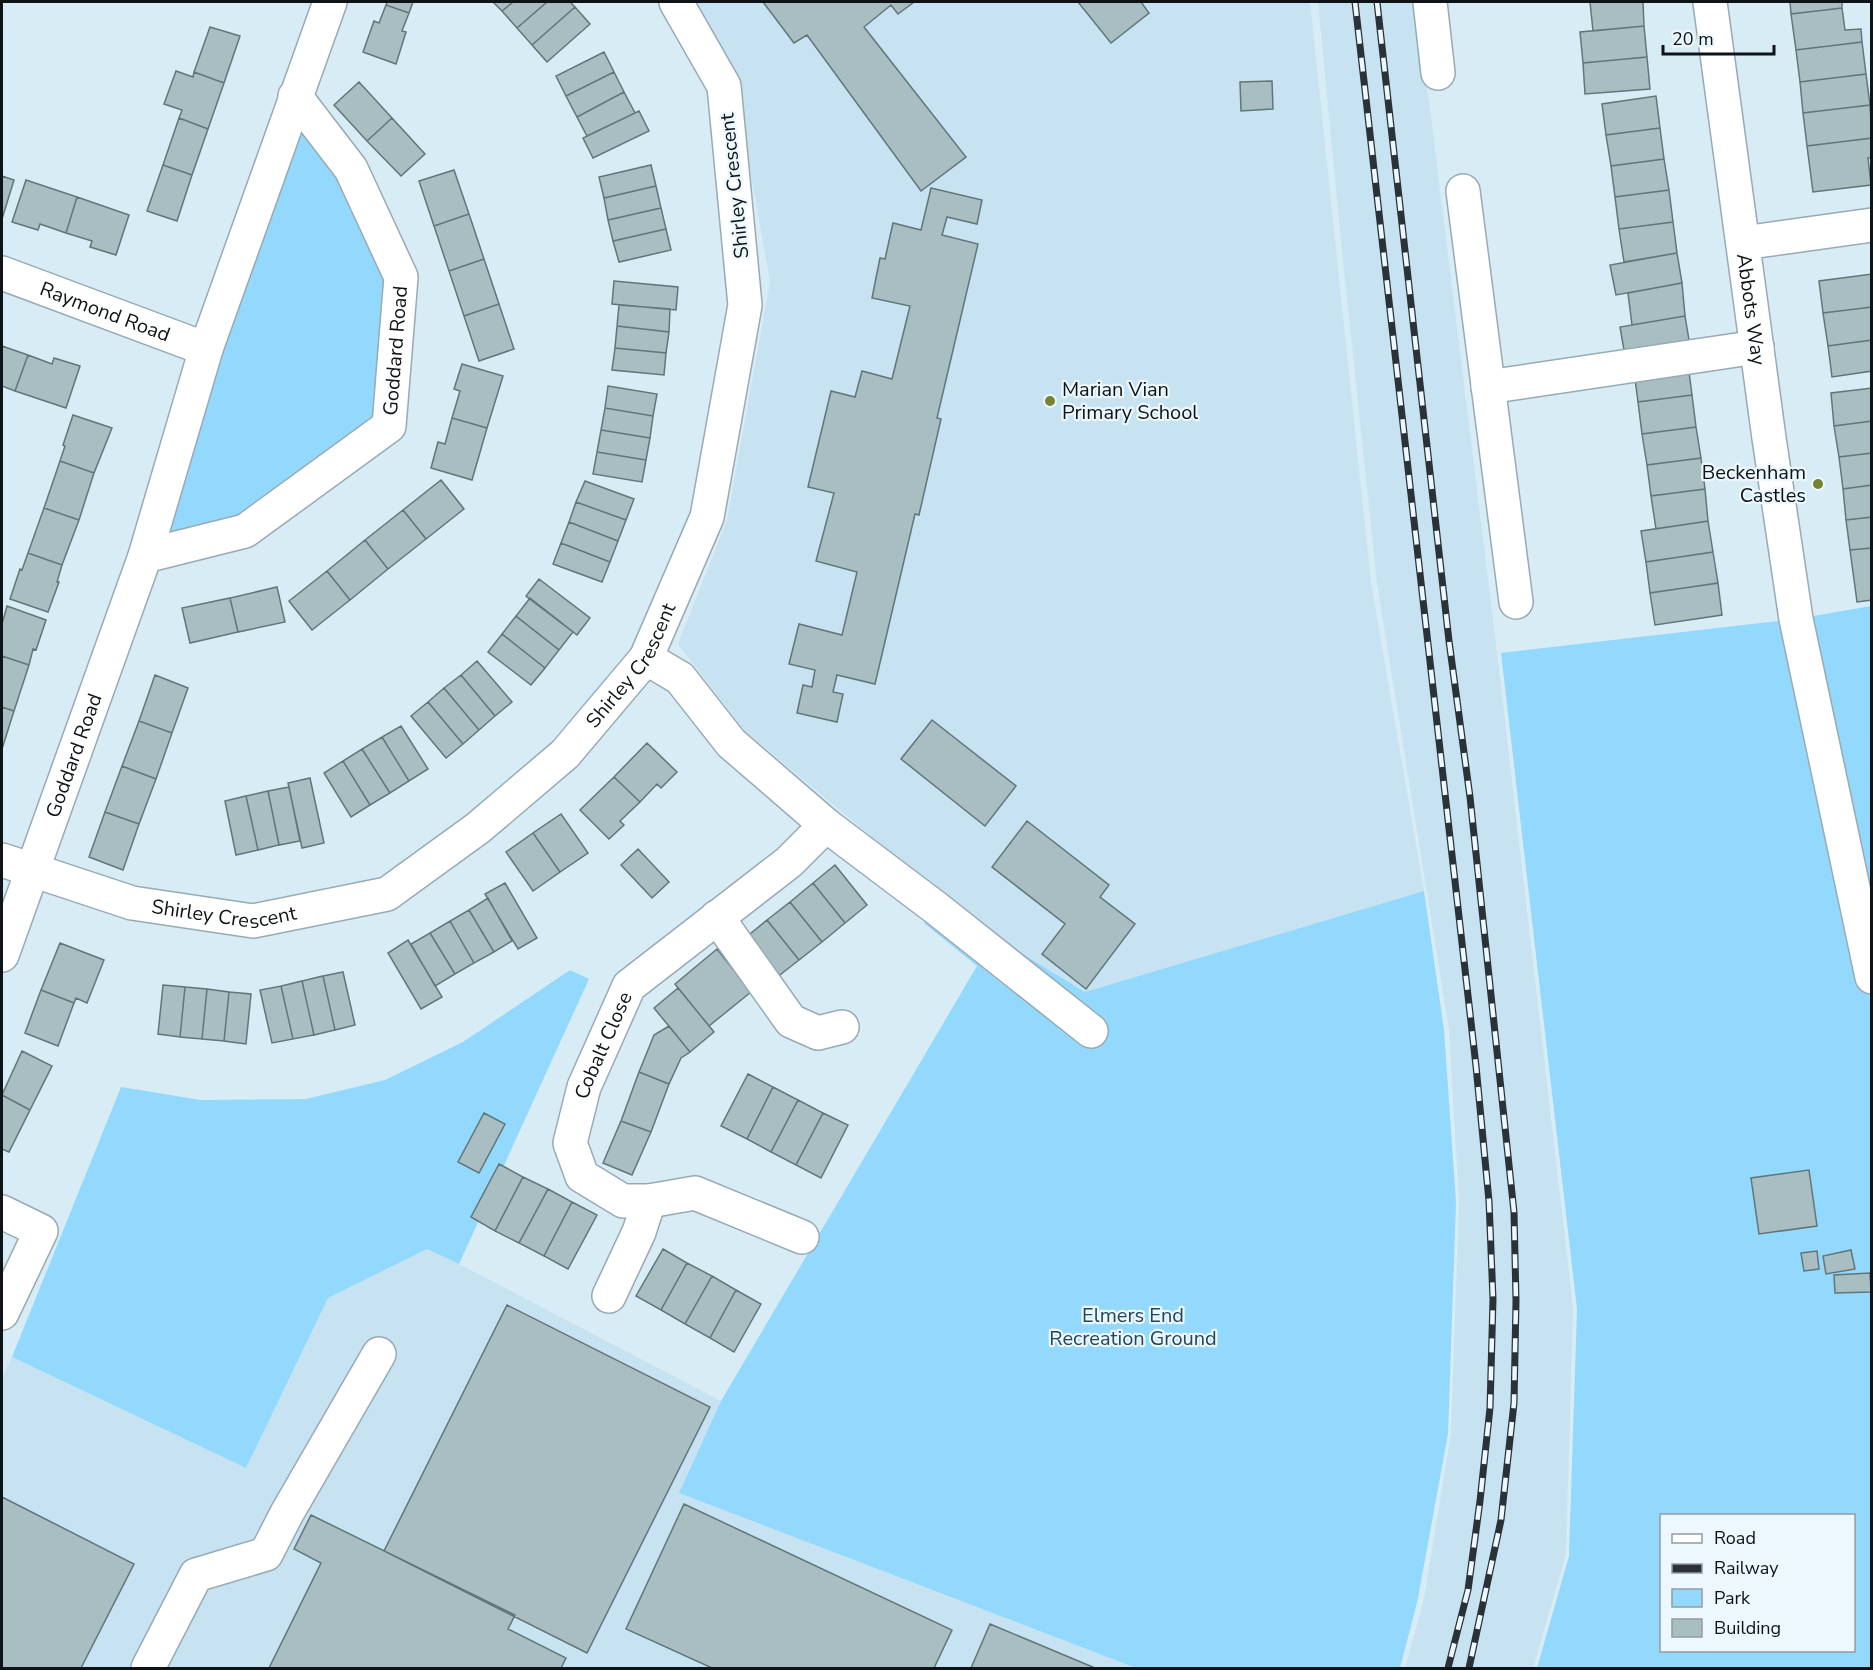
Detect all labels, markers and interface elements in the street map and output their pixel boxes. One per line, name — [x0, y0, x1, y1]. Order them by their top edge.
scale bar — [1663, 18, 1774, 56]
text: 20 m — [1672, 27, 1714, 51]
street label: Shirley Crescent — [713, 111, 756, 260]
street label: Abbots Way — [1730, 252, 1772, 367]
street label: Raymond Road — [36, 275, 174, 348]
street label: Goddard Road — [377, 285, 414, 416]
place label: Marian Vian Primary School — [1062, 376, 1198, 426]
marker: Marian Vian Primary School — [1043, 394, 1057, 408]
place label: Beckenham Castles — [1702, 459, 1806, 509]
marker: Beckenham Castles — [1811, 477, 1825, 491]
street label: Shirley Crescent — [580, 598, 683, 734]
street label: Goddard Road — [39, 690, 109, 821]
street label: Shirley Crescent — [150, 893, 300, 935]
street label: Cobalt Close — [569, 988, 639, 1102]
park label: Elmers End Recreation Ground — [1049, 1302, 1217, 1352]
legend — [1660, 1514, 1855, 1652]
text: Road — [1714, 1526, 1756, 1550]
text: Railway — [1714, 1556, 1779, 1580]
text: Park — [1714, 1586, 1751, 1610]
text: Building — [1714, 1616, 1781, 1640]

